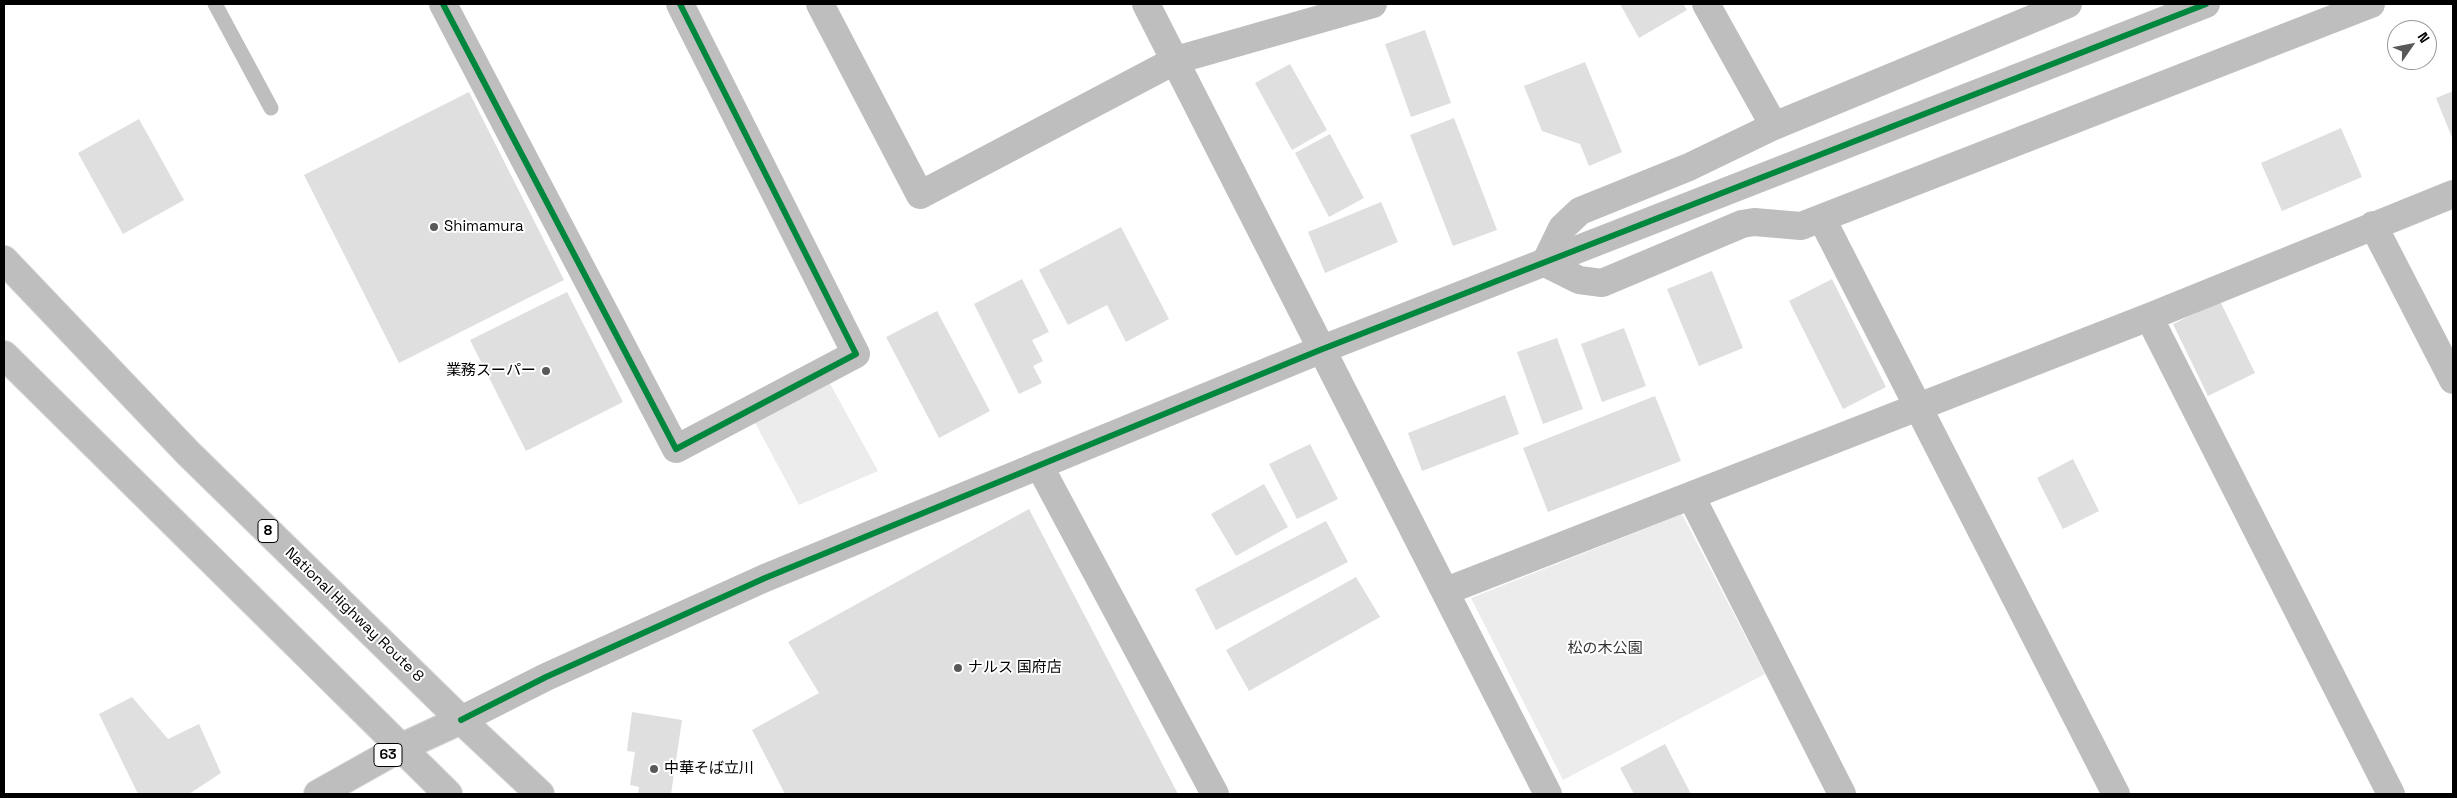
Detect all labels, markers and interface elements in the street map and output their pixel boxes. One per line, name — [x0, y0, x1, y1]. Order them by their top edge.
north arrow — [2387, 20, 2437, 70]
text: N — [2414, 29, 2434, 46]
place label: Shimamura — [444, 218, 524, 236]
marker: Shimamura — [428, 221, 440, 233]
place label: 業務スーパー — [446, 362, 536, 380]
marker: 業務スーパー — [540, 365, 552, 377]
road number: 8 — [258, 520, 278, 542]
street label: National Highway Route 8 — [281, 544, 427, 686]
park label: 松の木公園 — [1568, 640, 1642, 658]
place label: ナルス 国府店 — [968, 659, 1062, 677]
marker: ナルス 国府店 — [952, 662, 964, 674]
road number: 63 — [374, 744, 402, 766]
place label: 中華そば立川 — [664, 760, 754, 778]
marker: 中華そば立川 — [648, 763, 660, 775]

